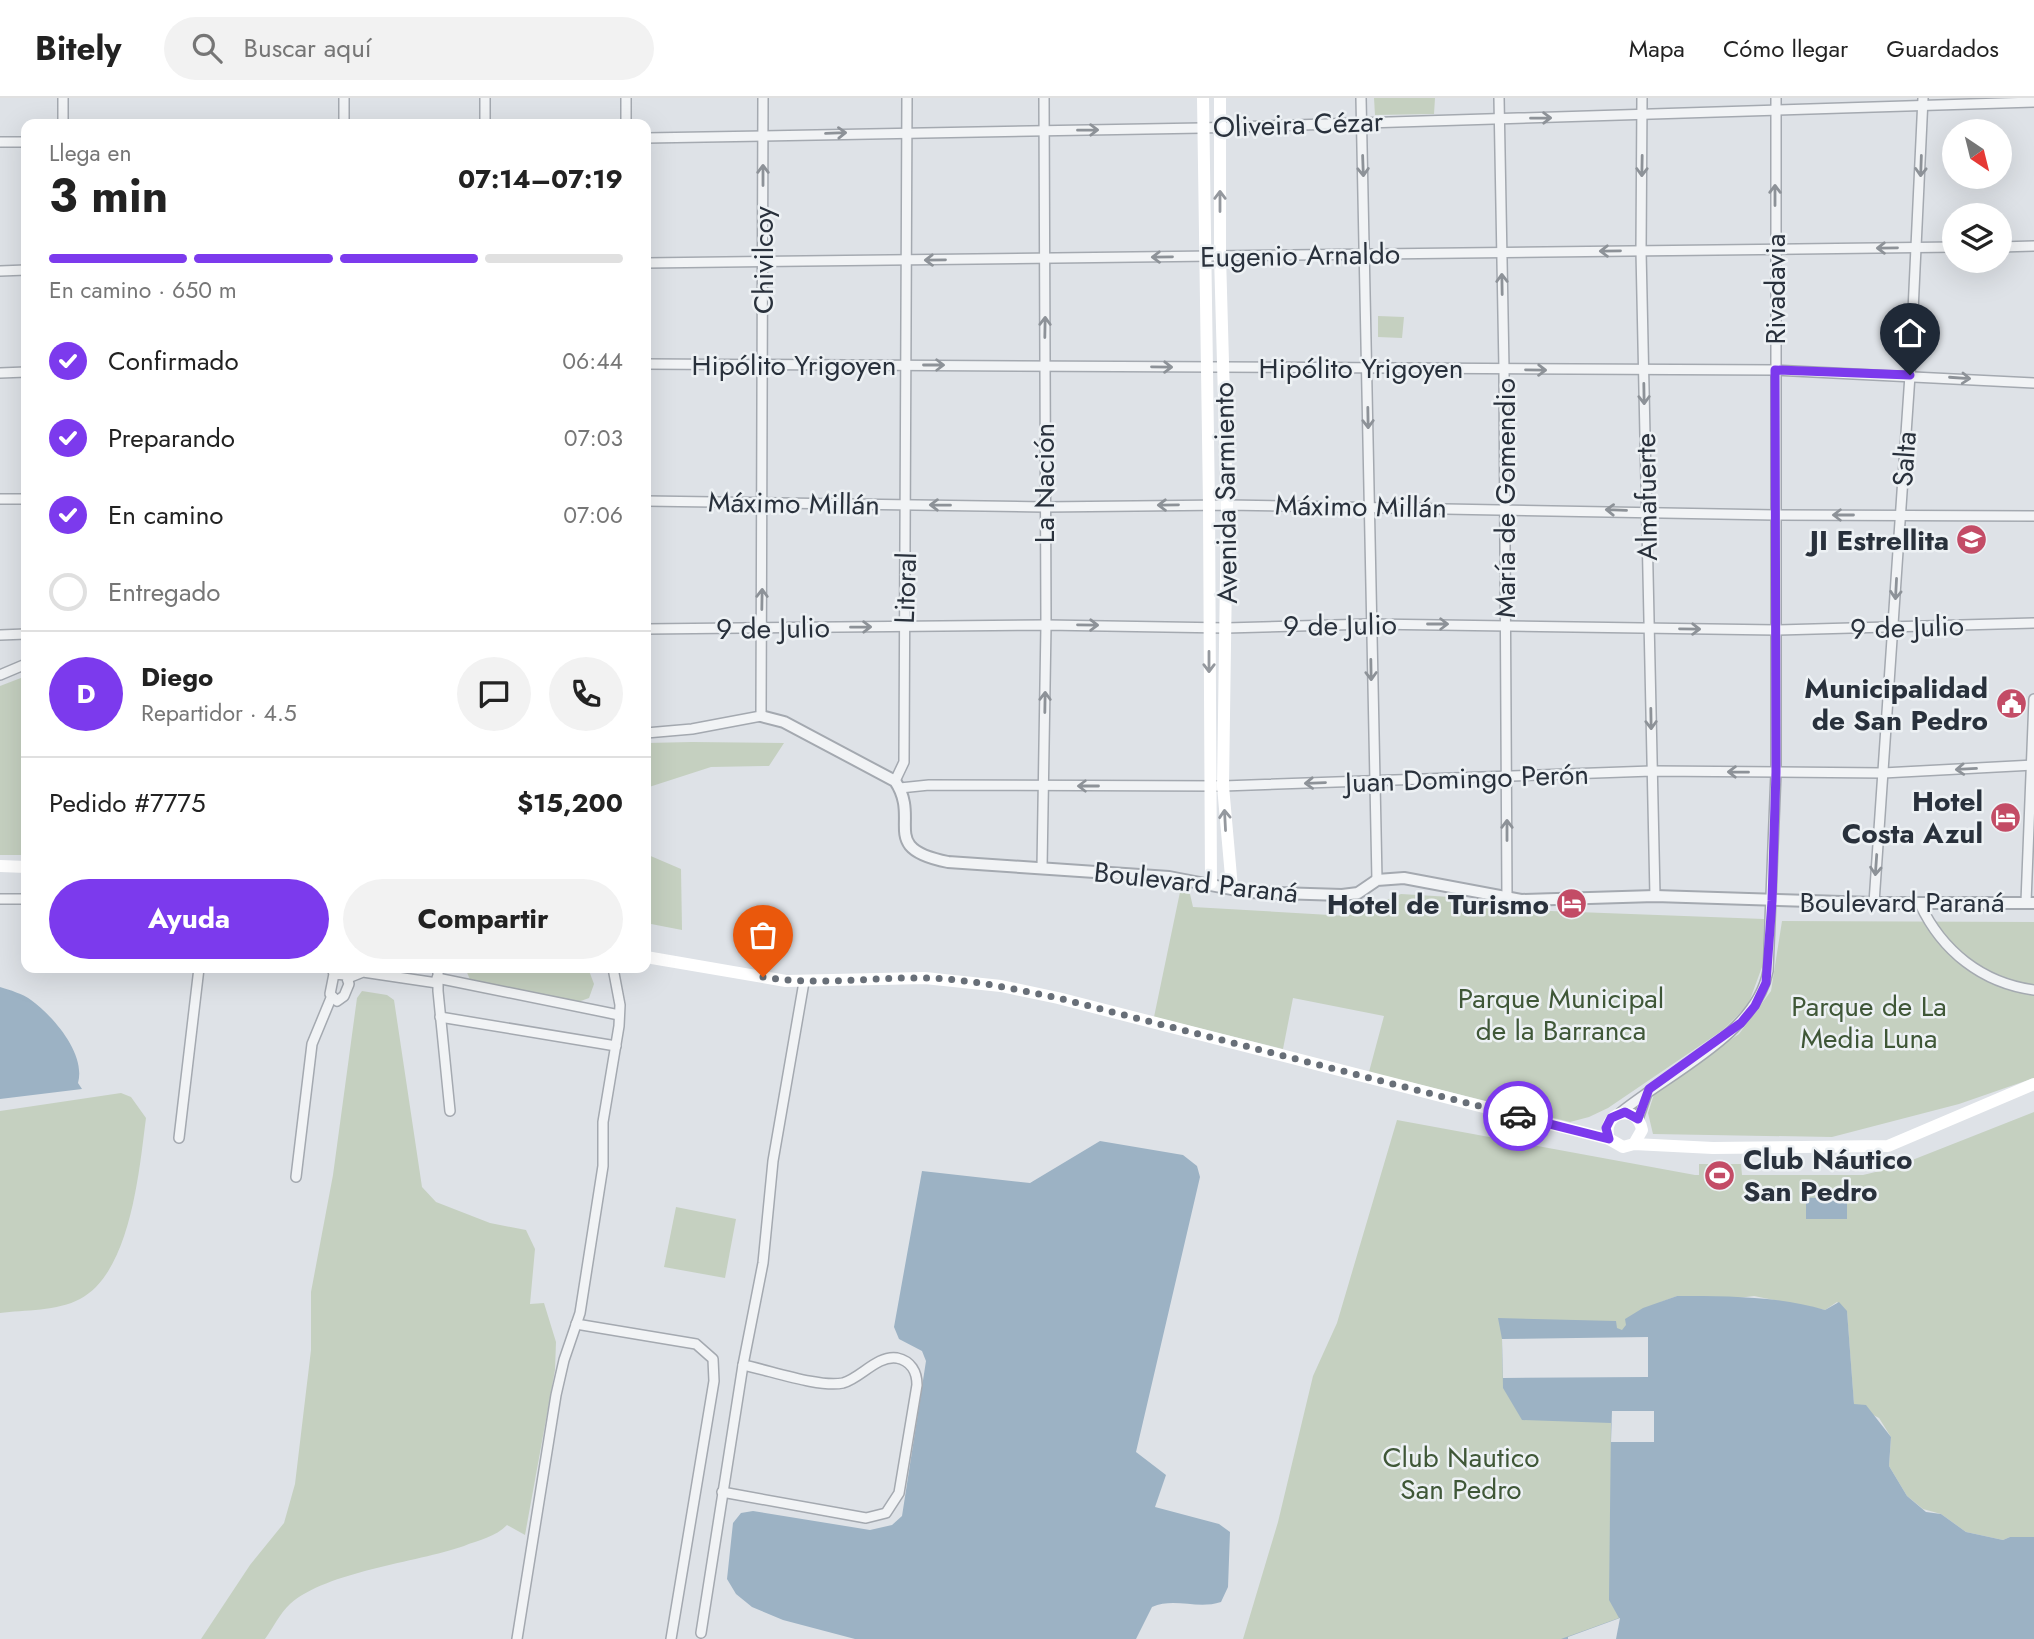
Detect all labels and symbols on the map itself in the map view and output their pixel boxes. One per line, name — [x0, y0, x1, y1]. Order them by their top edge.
street label: Oliveira Cézar — [1212, 101, 1384, 148]
one-way arrow — [1529, 111, 1552, 124]
north arrow — [1942, 119, 2012, 189]
one-way arrow — [1077, 124, 1100, 137]
one-way arrow — [825, 126, 848, 140]
one-way arrow — [1356, 154, 1369, 177]
one-way arrow — [1635, 154, 1648, 177]
one-way arrow — [1914, 154, 1927, 177]
one-way arrow — [756, 164, 770, 187]
one-way arrow — [1769, 184, 1782, 207]
one-way arrow — [1213, 190, 1227, 213]
street label: Chivilcoy — [743, 205, 784, 314]
street label: Eugenio Arnaldo — [1200, 233, 1400, 278]
street label: Rivadavia — [1755, 233, 1796, 345]
one-way arrow — [1875, 241, 1898, 255]
one-way arrow — [1599, 245, 1622, 258]
one-way arrow — [1151, 250, 1174, 264]
one-way arrow — [923, 253, 946, 266]
one-way arrow — [1496, 273, 1509, 296]
pin — [1880, 303, 1940, 375]
one-way arrow — [1038, 316, 1051, 339]
street label: Hipólito Yrigoyen — [692, 345, 896, 386]
street label: Hipólito Yrigoyen — [1259, 348, 1463, 389]
one-way arrow — [923, 358, 946, 372]
one-way arrow — [1150, 361, 1173, 374]
one-way arrow — [1525, 363, 1548, 376]
one-way arrow — [1948, 372, 1971, 385]
street label: María de Gomendio — [1485, 378, 1526, 618]
street label: Avenida Sarmiento — [1203, 382, 1248, 604]
one-way arrow — [1637, 382, 1651, 405]
one-way arrow — [1361, 406, 1375, 429]
street label: La Nación — [1024, 423, 1065, 543]
street label: Salta — [1882, 430, 1927, 488]
street label: Almafuerte — [1625, 433, 1668, 561]
street label: Máximo Millán — [708, 482, 880, 525]
street label: Máximo Millán — [1275, 485, 1447, 528]
one-way arrow — [1157, 498, 1180, 512]
one-way arrow — [929, 499, 952, 512]
one-way arrow — [1605, 504, 1628, 517]
one-way arrow — [1832, 508, 1855, 522]
place label: JI Estrellita — [1805, 520, 1949, 561]
school or university icon: JI Estrellita — [1955, 523, 1989, 557]
street label: Litoral — [884, 552, 927, 624]
one-way arrow — [1889, 577, 1902, 600]
one-way arrow — [755, 587, 768, 610]
street label: 9 de Julio — [1283, 604, 1397, 647]
street label: 9 de Julio — [1849, 605, 1965, 650]
street label: 9 de Julio — [716, 607, 830, 650]
one-way arrow — [1427, 617, 1450, 631]
one-way arrow — [1077, 619, 1100, 632]
one-way arrow — [849, 621, 872, 634]
one-way arrow — [1679, 622, 1702, 636]
one-way arrow — [1202, 650, 1216, 673]
one-way arrow — [1365, 658, 1378, 681]
place label: Municipalidad de San Pedro — [1804, 668, 1988, 741]
public building icon: Municipalidad de San Pedro — [1994, 687, 2028, 721]
one-way arrow — [1038, 690, 1052, 713]
one-way arrow — [1644, 707, 1657, 730]
street label: Juan Domingo Perón — [1340, 754, 1590, 803]
one-way arrow — [1955, 762, 1978, 775]
one-way arrow — [1727, 765, 1750, 779]
one-way arrow — [1304, 777, 1327, 790]
one-way arrow — [1076, 779, 1099, 792]
place label: Hotel Costa Azul — [1842, 781, 1983, 854]
hotel icon: Hotel Costa Azul — [1989, 800, 2023, 834]
one-way arrow — [1219, 809, 1232, 832]
one-way arrow — [1500, 819, 1514, 842]
street label: Boulevard Paraná — [1092, 851, 1300, 914]
one-way arrow — [1870, 853, 1883, 876]
street label: Boulevard Paraná — [1799, 882, 2005, 923]
place label: Hotel de Turismo — [1327, 884, 1549, 925]
hotel icon: Hotel de Turismo — [1555, 887, 1589, 921]
pin — [733, 905, 793, 977]
park label: Parque Municipal de la Barranca — [1458, 978, 1664, 1051]
park label: Parque de La Media Luna — [1791, 986, 1947, 1059]
courier — [1483, 1081, 1553, 1151]
place label: Club Náutico San Pedro — [1743, 1139, 1913, 1212]
sports icon: Club Náutico San Pedro — [1703, 1158, 1737, 1192]
park label: Club Nautico San Pedro — [1382, 1437, 1540, 1510]

